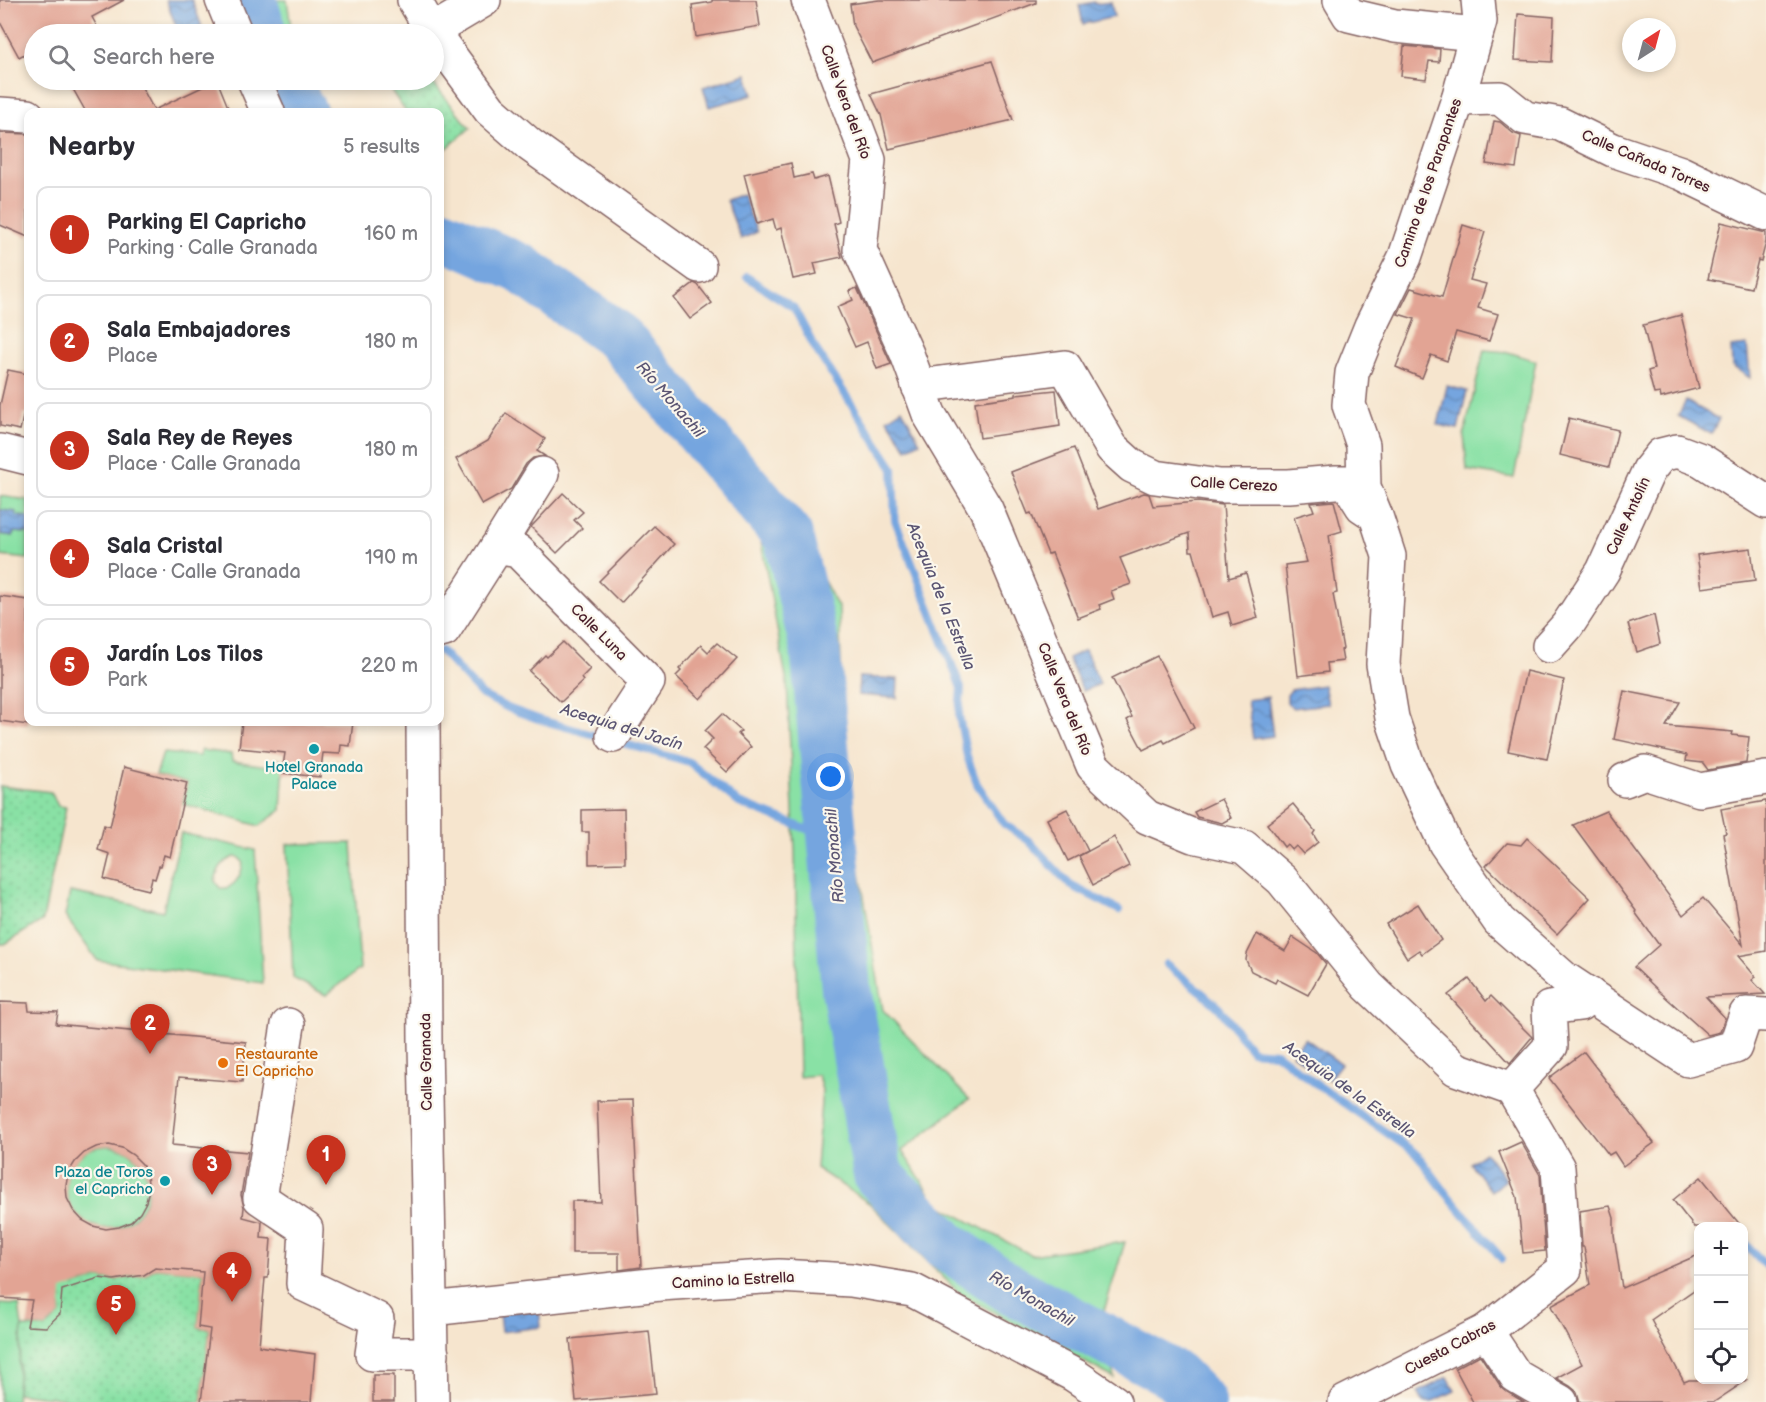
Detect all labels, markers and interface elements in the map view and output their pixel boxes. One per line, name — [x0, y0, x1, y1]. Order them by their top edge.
north arrow — [1622, 18, 1676, 72]
search box — [24, 24, 444, 90]
icon: search — [45, 41, 78, 74]
street label: Calle Vera del Río — [816, 42, 875, 162]
text: Search here — [93, 44, 215, 71]
street label: Camino de los Parapantes — [1391, 95, 1467, 270]
street label: Calle Cañada Torres — [1578, 126, 1714, 197]
text: Nearby — [48, 132, 135, 163]
text: 5 results — [343, 135, 420, 159]
text: Parking El Capricho — [107, 209, 306, 236]
text: 1 — [65, 222, 74, 246]
text: 160 m — [364, 222, 418, 246]
text: Parking · Calle Granada — [107, 236, 318, 260]
text: Sala Embajadores — [107, 317, 291, 344]
text: 2 — [64, 330, 75, 354]
text: 180 m — [365, 330, 418, 354]
text: Place — [107, 344, 158, 368]
water label: Río Monachil — [632, 358, 709, 443]
text: Sala Rey de Reyes — [107, 425, 293, 452]
text: 3 — [64, 438, 75, 462]
text: 180 m — [365, 438, 418, 462]
text: Place · Calle Granada — [107, 452, 301, 476]
street label: Calle Cerezo — [1190, 473, 1278, 496]
street label: Calle Antolín — [1602, 474, 1655, 558]
water label: Acequia de la Estrella — [902, 519, 979, 673]
text: Sala Cristal — [107, 533, 223, 560]
text: 4 — [64, 546, 75, 570]
text: 190 m — [365, 546, 418, 570]
text: Place · Calle Granada — [107, 560, 301, 584]
street label: Calle Luna — [566, 600, 631, 665]
street label: Calle Vera del Río — [1033, 640, 1096, 759]
text: Jardín Los Tilos — [107, 641, 263, 668]
text: 5 — [64, 654, 75, 678]
text: 220 m — [361, 654, 418, 678]
text: Park — [107, 668, 147, 692]
water label: Acequia del Jacín — [557, 700, 685, 755]
marker: Hotel Granada Palace — [307, 742, 321, 756]
place label: Hotel Granada Palace — [265, 758, 363, 794]
your location — [816, 762, 845, 791]
water label: Río Monachil — [822, 807, 849, 904]
pin: 2 — [130, 1004, 170, 1054]
street label: Calle Granada — [416, 1013, 437, 1111]
water label: Acequia de la Estrella — [1278, 1037, 1419, 1143]
place label: Restaurante El Capricho — [235, 1045, 318, 1081]
marker: Restaurante El Capricho — [216, 1056, 230, 1070]
pin: 1 — [306, 1136, 346, 1185]
pin: 3 — [192, 1146, 232, 1195]
place label: Plaza de Toros el Capricho — [54, 1163, 154, 1199]
marker: Plaza de Toros el Capricho — [158, 1174, 172, 1188]
map controls — [1694, 1222, 1748, 1384]
button: + — [1694, 1222, 1748, 1276]
pin: 4 — [212, 1252, 252, 1302]
water label: Río Monachil — [986, 1267, 1078, 1332]
street label: Camino la Estrella — [671, 1268, 795, 1293]
button: − — [1694, 1276, 1748, 1330]
pin: 5 — [96, 1286, 136, 1335]
street label: Cuesta Cabras — [1401, 1315, 1500, 1379]
button: locate — [1694, 1330, 1748, 1384]

